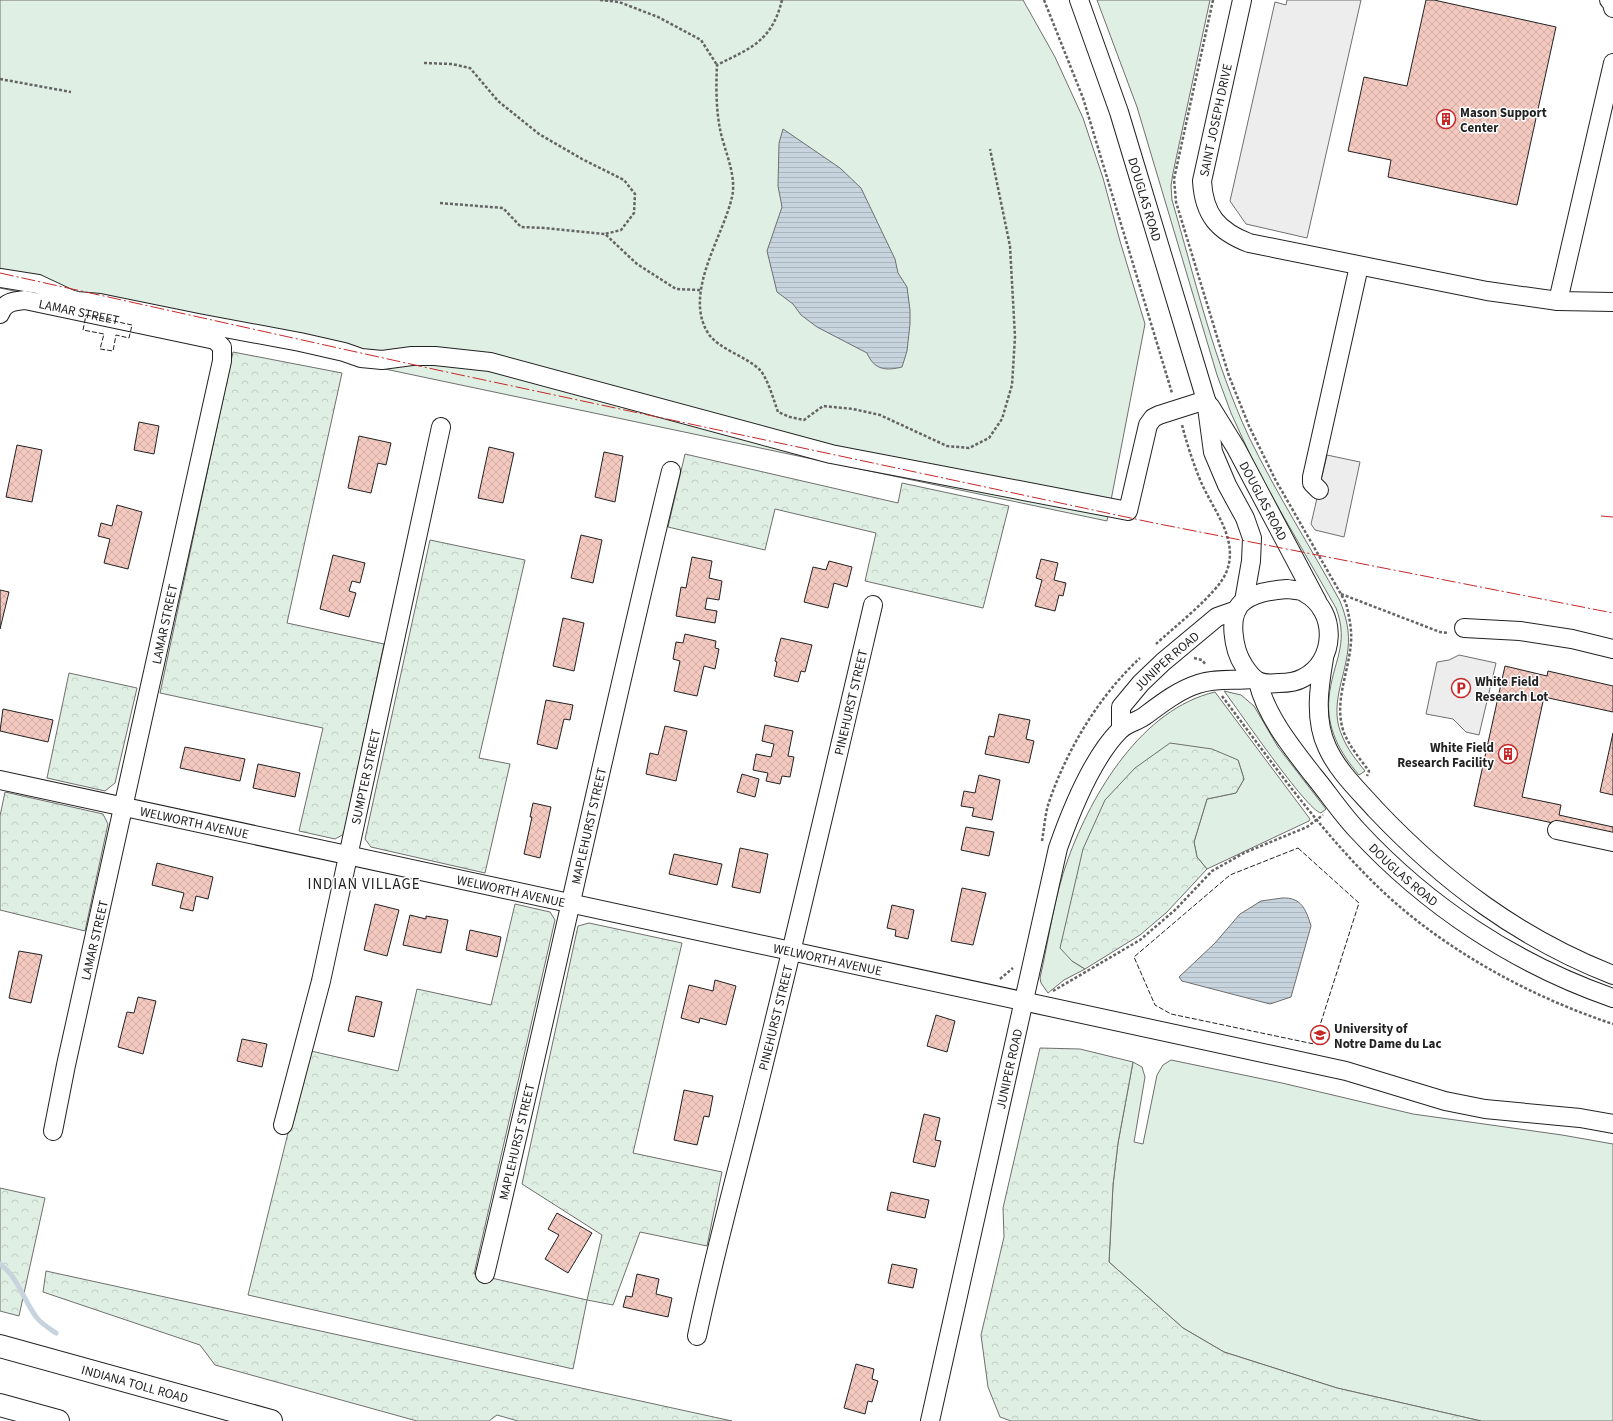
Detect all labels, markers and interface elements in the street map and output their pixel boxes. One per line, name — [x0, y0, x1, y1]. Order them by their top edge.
street label: SAINT JOSEPH DRIVE — [1195, 62, 1237, 178]
place label: Mason Support Center — [1460, 104, 1547, 137]
building icon: Mason Support Center — [1435, 108, 1457, 130]
street label: DOUGLAS ROAD — [1123, 155, 1166, 244]
street label: LAMAR STREET — [37, 295, 121, 330]
street label: DOUGLAS ROAD — [1235, 458, 1291, 544]
street label: LAMAR STREET — [148, 582, 182, 666]
street label: JUNIPER ROAD — [1130, 628, 1203, 695]
street label: PINEHURST STREET — [830, 648, 872, 757]
place label: White Field Research Lot — [1475, 673, 1548, 706]
parking icon: White Field Research Lot — [1450, 677, 1472, 699]
street label: SUMPTER STREET — [347, 727, 385, 826]
place label: White Field Research Facility — [1397, 739, 1494, 772]
building icon: White Field Research Facility — [1497, 743, 1519, 765]
street label: MAPLEHURST STREET — [567, 766, 611, 886]
street label: WELWORTH AVENUE — [138, 803, 251, 844]
street label: DOUGLAS ROAD — [1365, 840, 1442, 911]
street label: WELWORTH AVENUE — [455, 871, 567, 912]
district label: INDIAN VILLAGE — [307, 874, 421, 895]
street label: LAMAR STREET — [77, 898, 113, 982]
street label: WELWORTH AVENUE — [772, 939, 884, 981]
street label: PINEHURST STREET — [754, 963, 798, 1072]
place label: University of Notre Dame du Lac — [1334, 1020, 1442, 1053]
school or university icon: University of Notre Dame du Lac — [1309, 1024, 1331, 1046]
street label: JUNIPER ROAD — [992, 1027, 1027, 1111]
street label: MAPLEHURST STREET — [495, 1082, 539, 1202]
street label: INDIANA TOLL ROAD — [79, 1361, 190, 1408]

